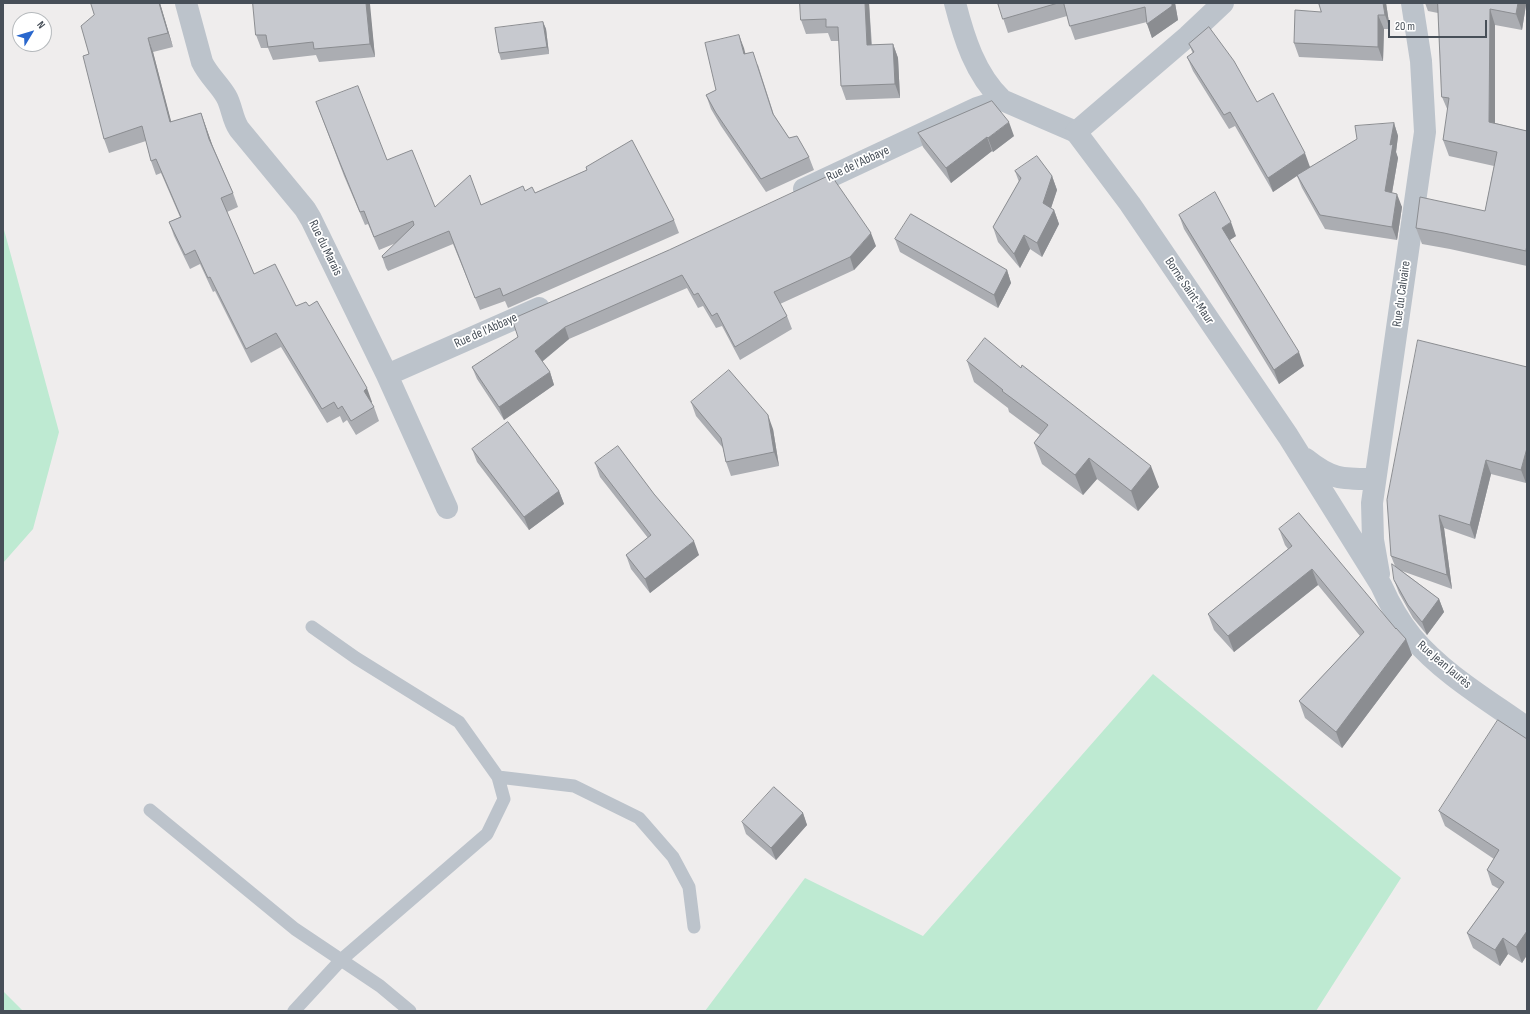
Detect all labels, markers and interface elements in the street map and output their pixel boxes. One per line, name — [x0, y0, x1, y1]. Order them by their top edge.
north arrow — [12, 12, 52, 52]
scale bar — [1390, 12, 1489, 38]
text: N — [34, 19, 48, 31]
text: 20 m — [1395, 19, 1415, 34]
street label: Rue de l'Abbaye — [824, 143, 892, 185]
street label: Rue du Marais — [305, 218, 345, 278]
street label: Borne Saint-Maur — [1161, 255, 1217, 327]
street label: Rue du Calvaire — [1390, 260, 1414, 328]
street label: Rue de l'Abbaye — [452, 310, 520, 352]
street label: Rue Jean Jaurès — [1414, 638, 1474, 692]

